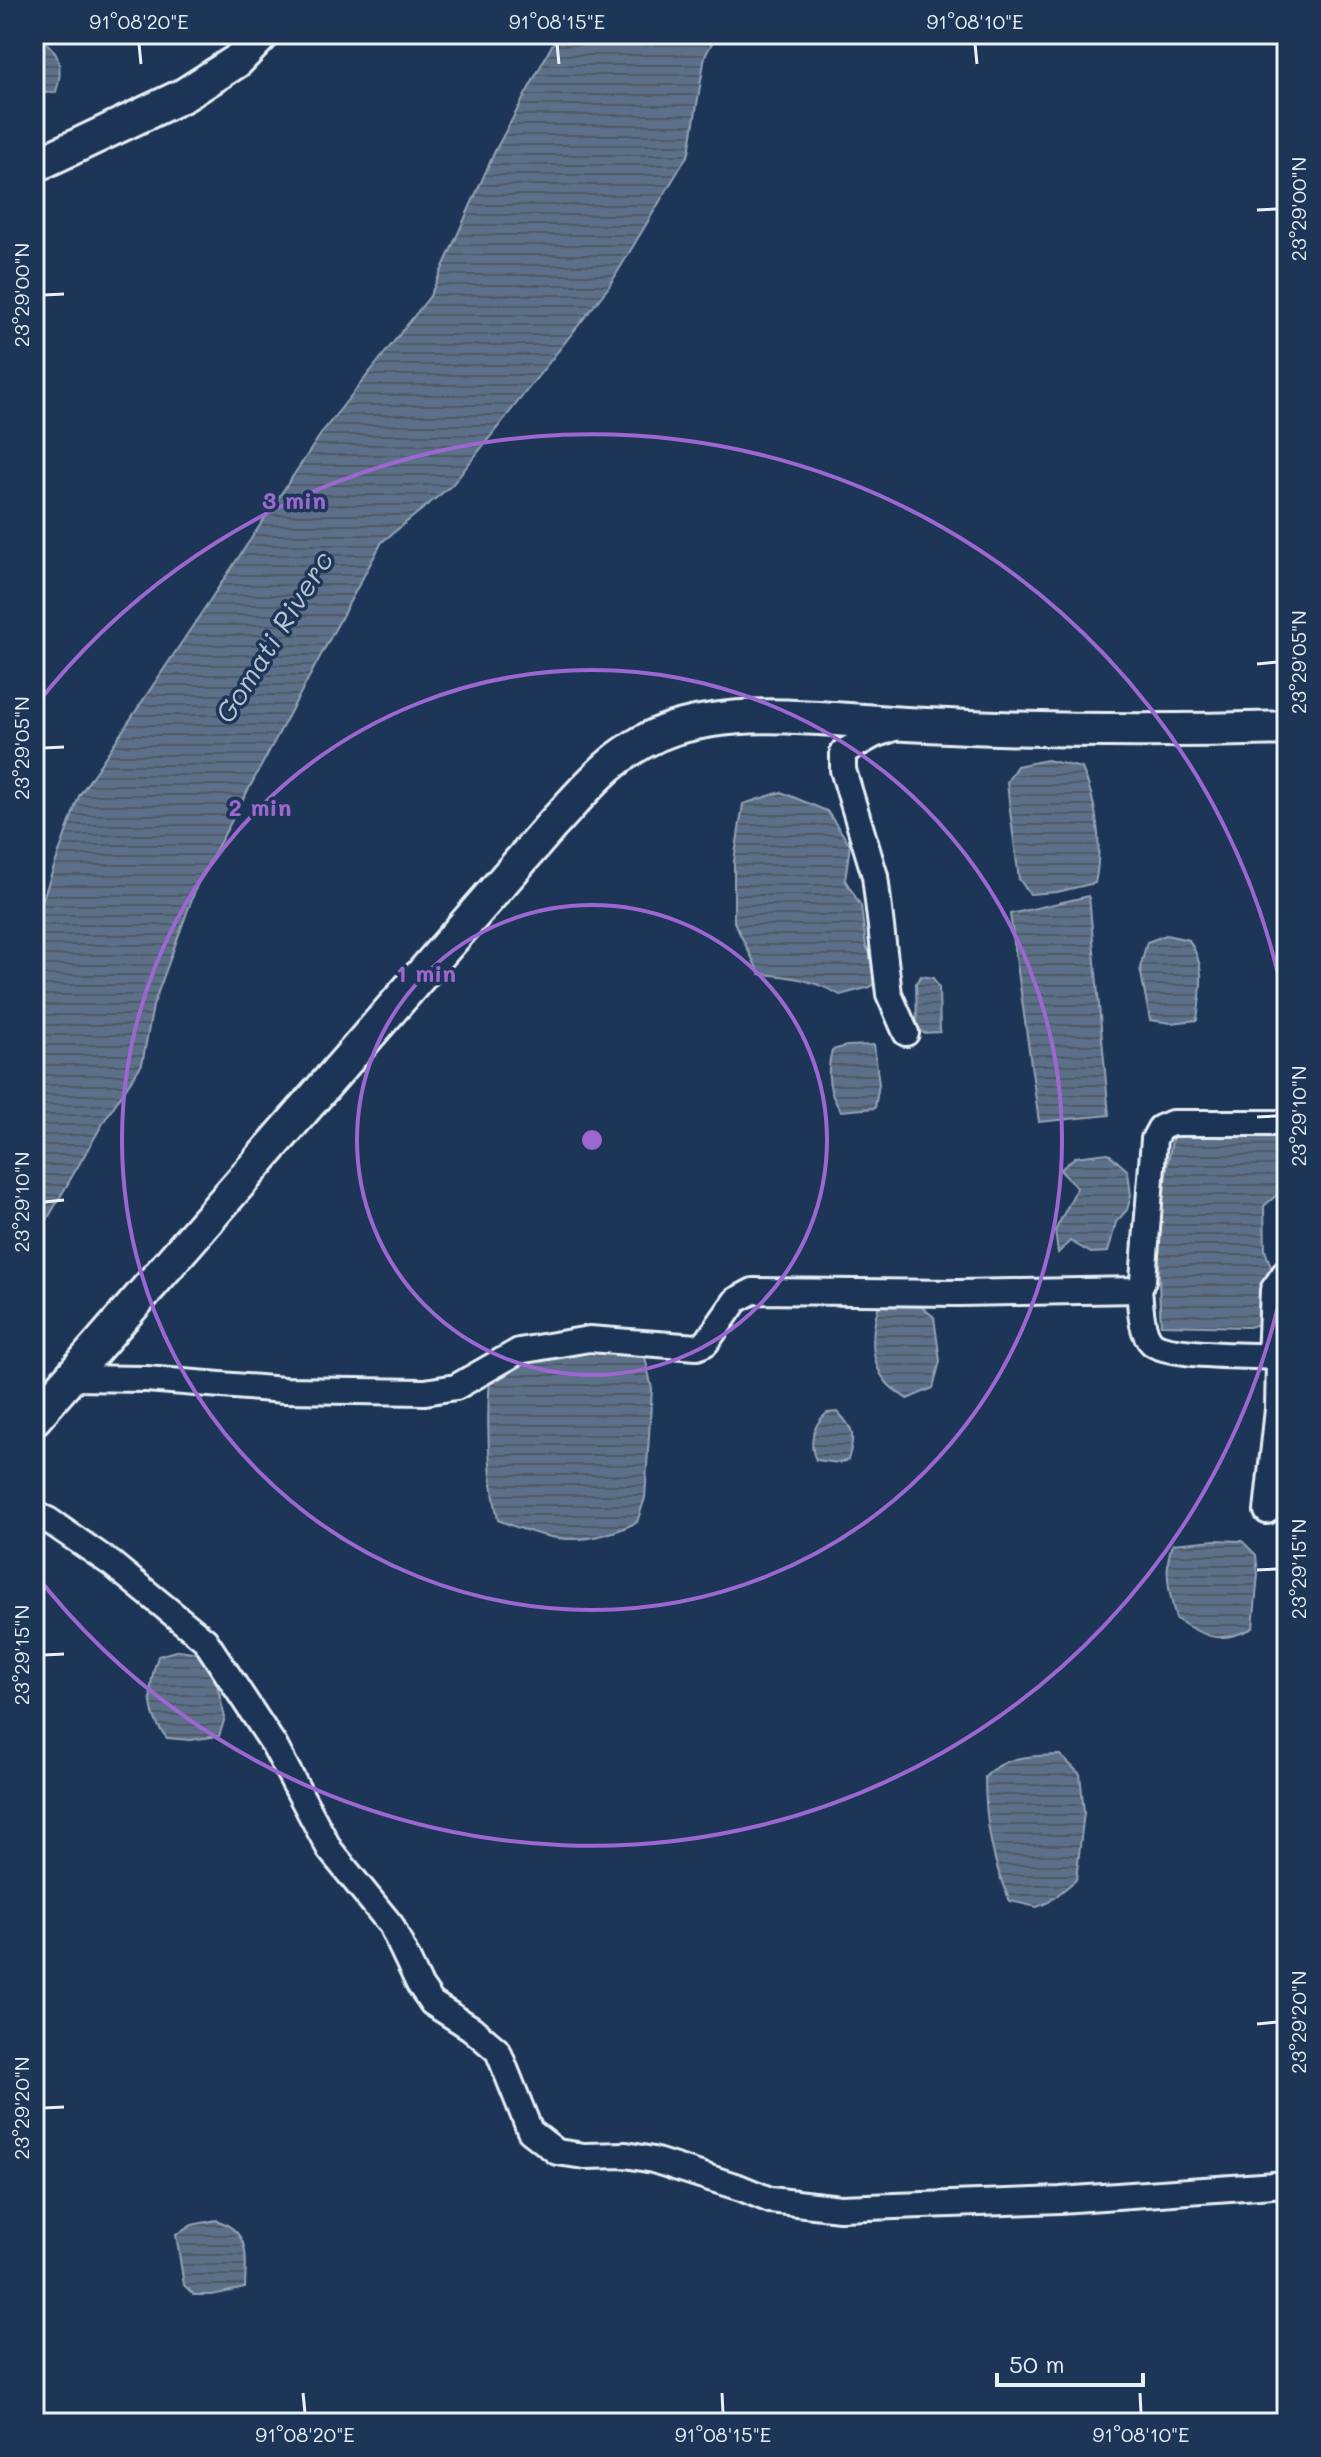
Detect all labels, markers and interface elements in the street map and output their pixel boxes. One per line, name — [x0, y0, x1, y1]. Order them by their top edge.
text: 91°08'20"E — [89, 8, 189, 34]
text: 91°08'15"E — [509, 8, 605, 34]
text: 91°08'10"E — [926, 8, 1024, 34]
text: 23°29'00"N — [1285, 157, 1311, 261]
text: 23°29'00"N — [8, 243, 34, 347]
text: 3 min — [262, 484, 326, 515]
water label: Gomati Riverc — [206, 544, 340, 729]
text: 23°29'05"N — [1285, 610, 1311, 714]
text: 23°29'05"N — [8, 696, 34, 800]
text: 2 min — [229, 791, 292, 822]
text: 1 min — [396, 957, 456, 988]
text: 23°29'10"N — [1285, 1065, 1311, 1167]
centre of rings — [578, 1126, 606, 1154]
text: 23°29'10"N — [8, 1151, 34, 1253]
text: 23°29'15"N — [1285, 1519, 1311, 1619]
text: 23°29'15"N — [8, 1605, 34, 1705]
text: 23°29'20"N — [1285, 1970, 1311, 2074]
text: 23°29'20"N — [8, 2056, 34, 2160]
scale bar — [997, 2337, 1143, 2387]
text: 50 m — [1009, 2348, 1065, 2379]
text: 91°08'20"E — [255, 2421, 355, 2447]
text: 91°08'15"E — [675, 2421, 771, 2447]
text: 91°08'10"E — [1092, 2421, 1190, 2447]

